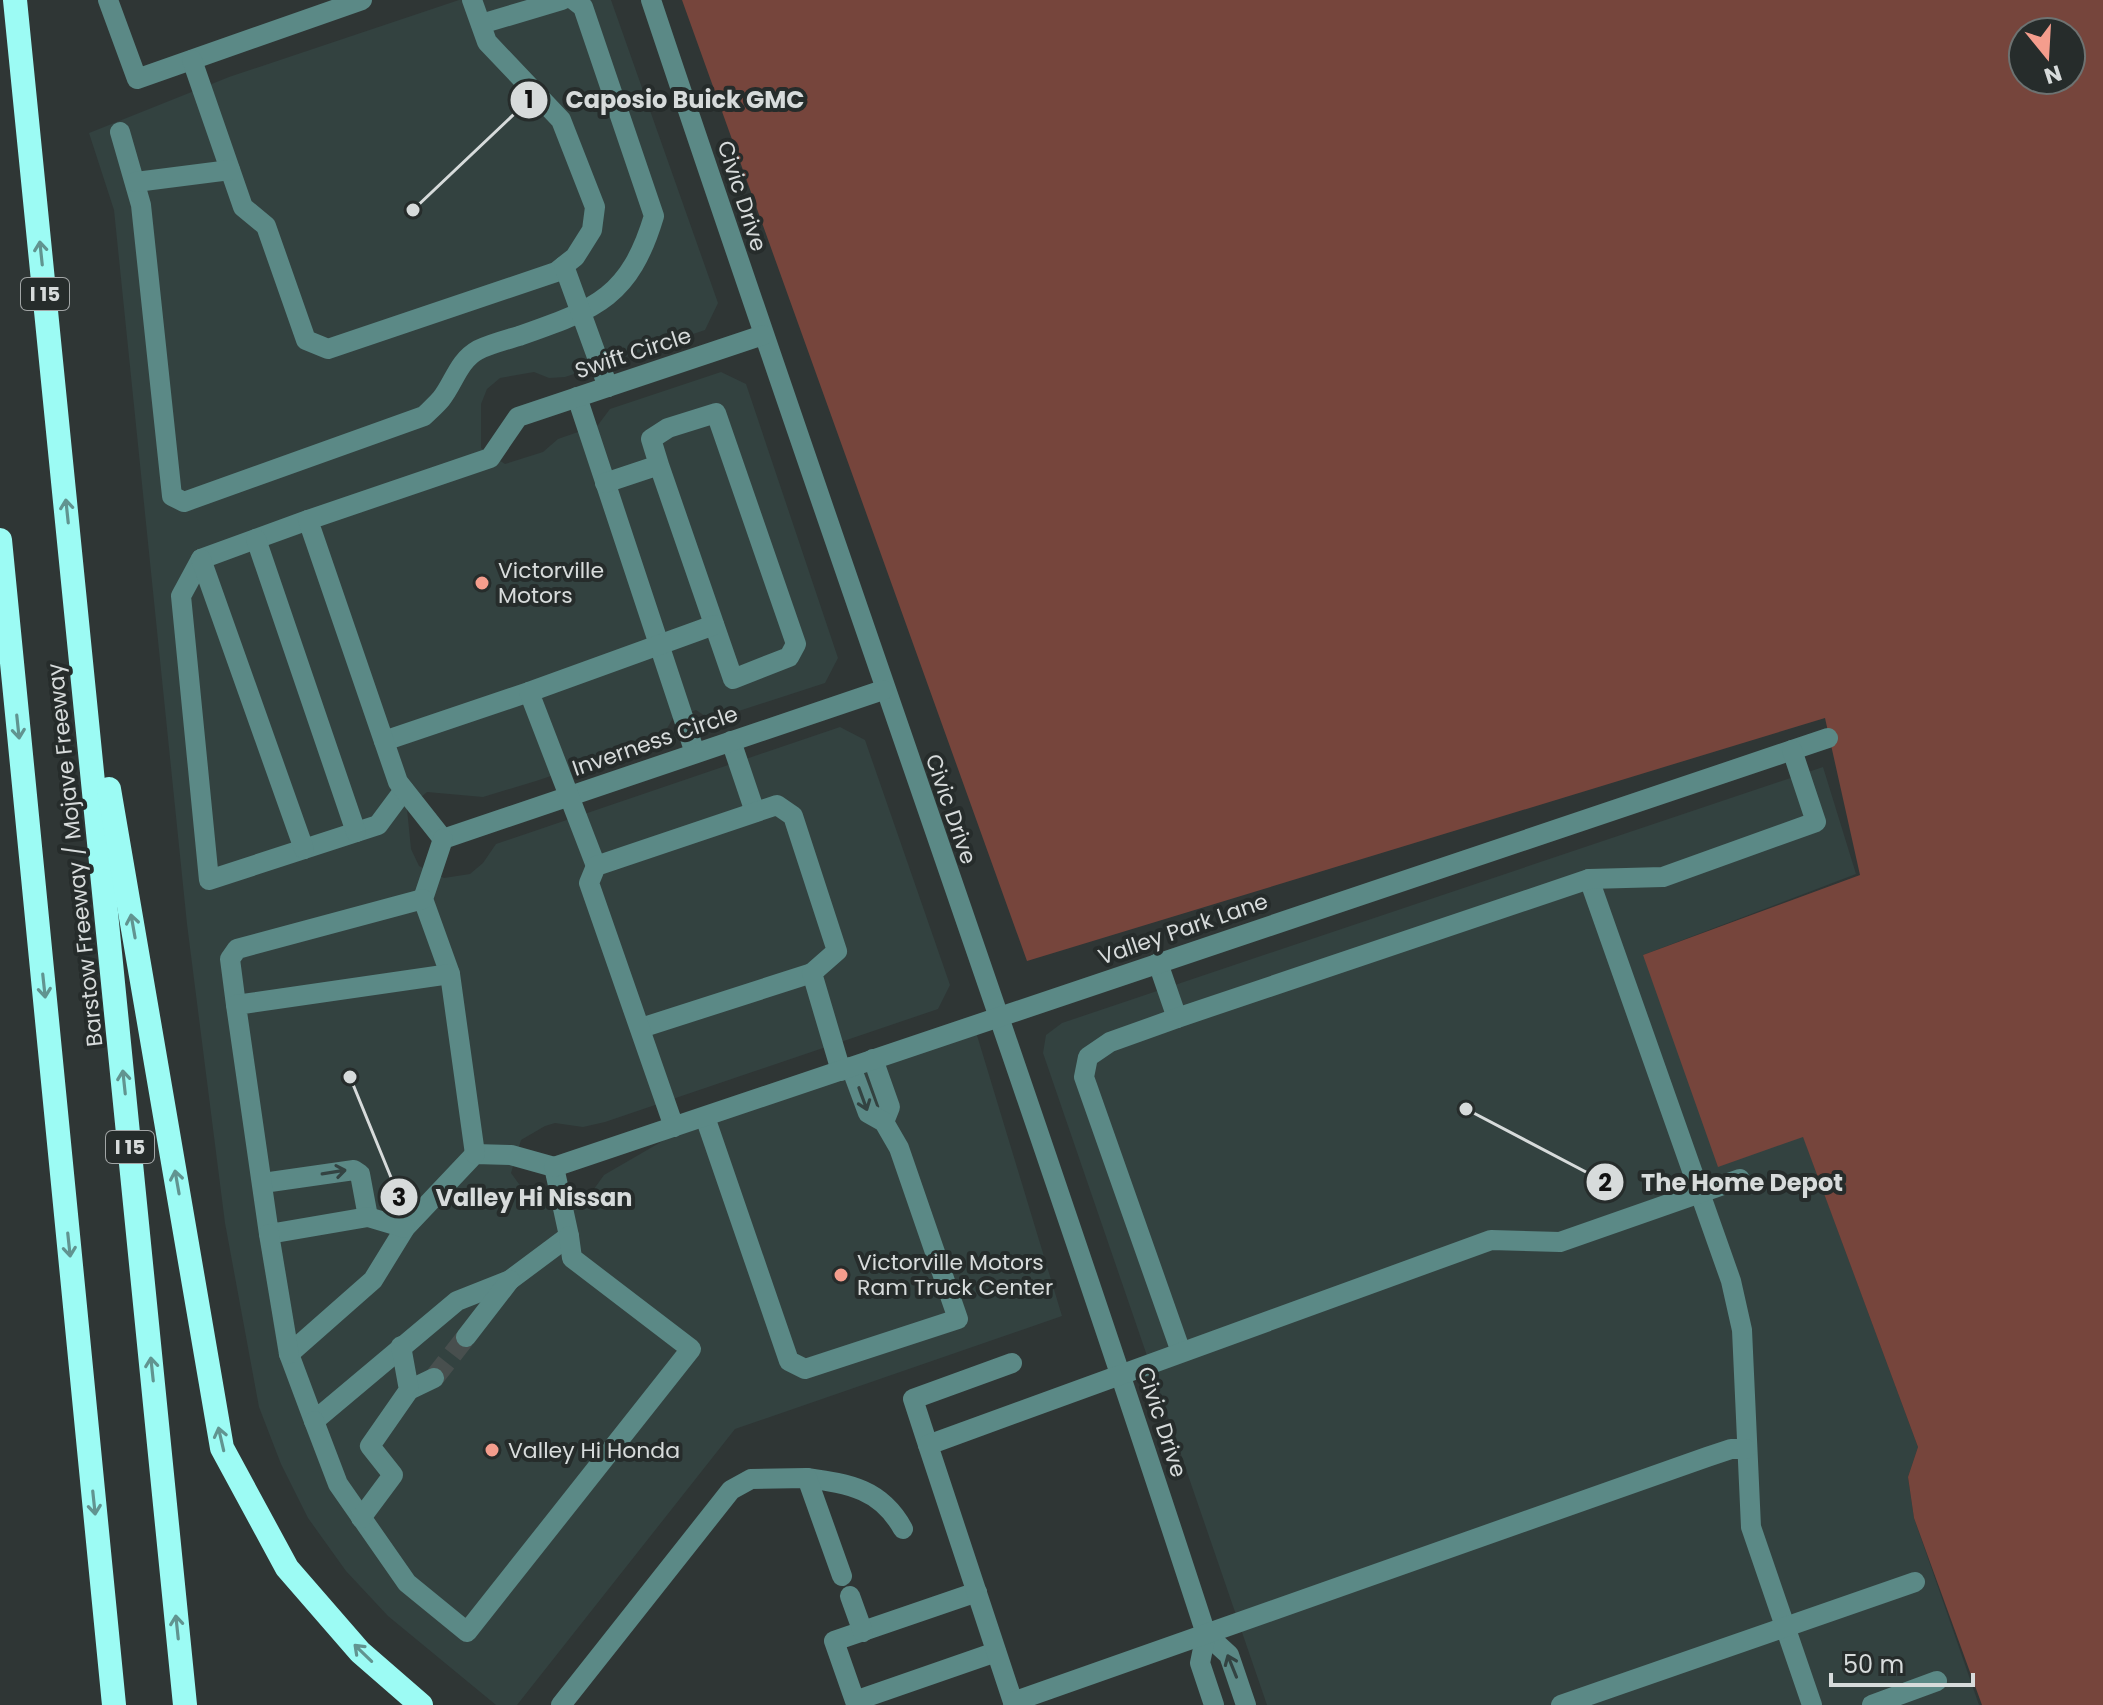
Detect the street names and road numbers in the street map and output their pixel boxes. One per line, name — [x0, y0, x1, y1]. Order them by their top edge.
street label: Civic Drive — [710, 137, 774, 255]
road number: I 15 — [21, 278, 69, 310]
street label: Swift Circle — [571, 320, 695, 386]
street label: Barstow Freeway / Mojave Freeway — [39, 661, 111, 1048]
street label: Inverness Circle — [568, 698, 742, 784]
street label: Civic Drive — [918, 750, 984, 868]
street label: Valley Park Lane — [1094, 885, 1272, 973]
road number: I 15 — [106, 1131, 154, 1163]
street label: Civic Drive — [1130, 1363, 1194, 1481]

